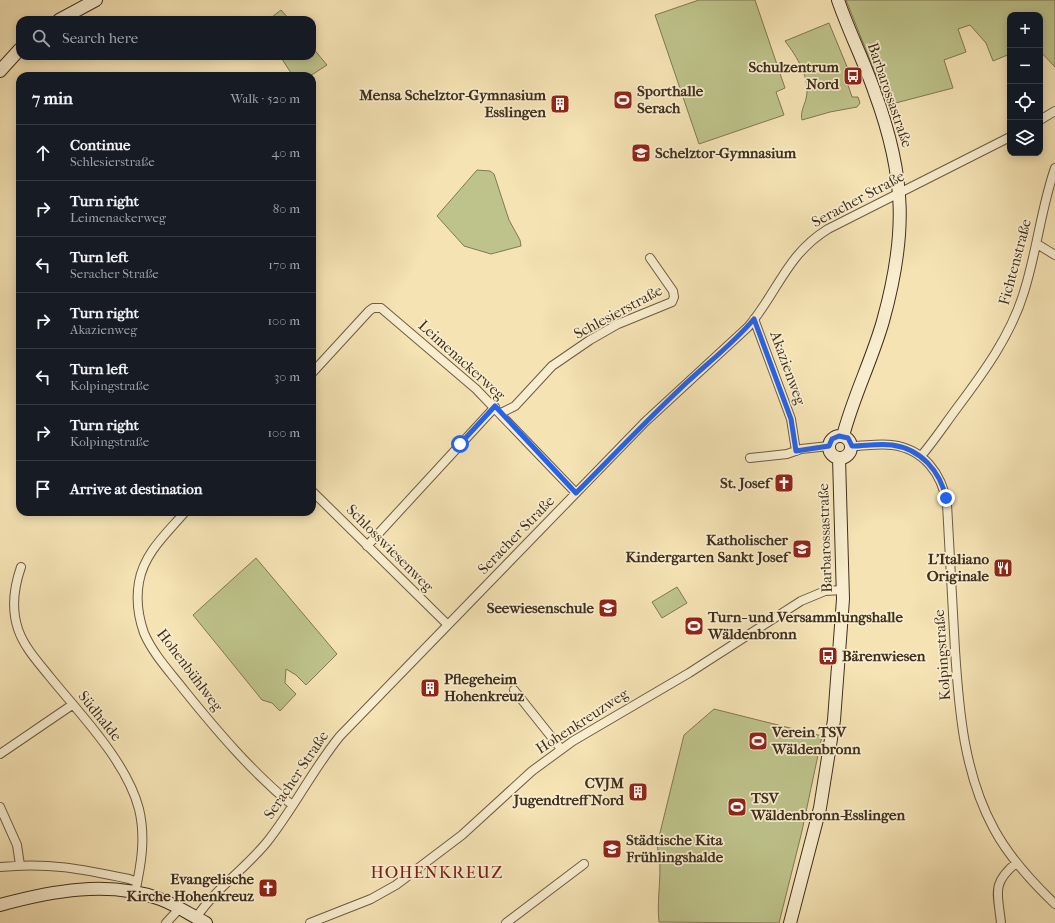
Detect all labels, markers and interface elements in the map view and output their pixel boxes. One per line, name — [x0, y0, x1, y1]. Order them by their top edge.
map controls — [1007, 12, 1043, 156]
button: + — [1007, 12, 1043, 48]
search box — [16, 16, 316, 60]
icon: search — [30, 27, 52, 49]
text: Search here — [62, 29, 138, 47]
street label: Barbarossastraße — [864, 40, 917, 150]
button: − — [1007, 48, 1043, 84]
place label: Schulzentrum Nord — [748, 58, 840, 93]
bus stop icon: Schulzentrum Nord — [842, 65, 864, 87]
place label: Sporthalle Serach — [637, 82, 704, 117]
button: locate — [1007, 84, 1043, 120]
place label: Mensa Schelztor-Gymnasium Esslingen — [358, 86, 547, 121]
text: 7 min — [32, 88, 73, 108]
sports icon: Sporthalle Serach — [612, 89, 634, 111]
text: Walk · 520 m — [231, 91, 300, 106]
building icon: Mensa Schelztor-Gymnasium Esslingen — [549, 93, 571, 115]
button: layers — [1007, 120, 1043, 156]
text: Continue — [70, 136, 130, 154]
icon: ahead — [32, 142, 54, 164]
school or university icon: Schelztor-Gymnasium — [630, 142, 652, 164]
place label: Schelztor-Gymnasium — [655, 144, 797, 162]
text: 40 m — [272, 145, 300, 160]
text: Schlesierstraße — [70, 154, 155, 169]
street label: Seracher Straße — [809, 167, 908, 231]
text: Turn right — [70, 192, 139, 210]
icon: right — [32, 198, 54, 220]
text: 80 m — [273, 201, 300, 216]
text: Leimenackerweg — [70, 210, 166, 225]
street label: Fichtenstraße — [995, 216, 1035, 307]
text: Turn left — [70, 248, 128, 266]
icon: left — [32, 254, 54, 276]
text: 170 m — [268, 257, 300, 272]
text: Seracher Straße — [70, 266, 159, 281]
street label: Schlesierstraße — [571, 281, 666, 343]
text: Turn right — [70, 304, 139, 322]
icon: right — [32, 310, 54, 332]
text: 100 m — [267, 313, 300, 328]
street label: Leimenackerweg — [415, 316, 510, 404]
text: Akazienweg — [70, 322, 137, 337]
street label: Akazienweg — [766, 328, 810, 408]
text: Turn left — [70, 360, 128, 378]
icon: left — [32, 366, 54, 388]
text: 30 m — [274, 369, 300, 384]
text: Kolpingstraße — [70, 378, 149, 393]
text: Turn right — [70, 416, 139, 434]
icon: right — [32, 422, 54, 444]
text: 100 m — [267, 425, 300, 440]
text: Kolpingstraße — [70, 434, 149, 449]
route start — [451, 435, 469, 453]
church icon: St. Josef — [773, 472, 795, 494]
place label: St. Josef — [720, 474, 774, 492]
icon: arrive — [32, 478, 54, 500]
text: Arrive at destination — [70, 480, 202, 498]
street label: Barbarossastraße — [814, 482, 836, 593]
route end — [937, 489, 955, 507]
street label: Seracher Straße — [474, 491, 558, 578]
street label: Schlosswiesenweg — [343, 501, 438, 596]
place label: Katholischer Kindergarten Sankt Josef — [625, 531, 792, 566]
school or university icon: Katholischer Kindergarten Sankt Josef — [791, 538, 813, 560]
place label: L'Italiano Originale — [927, 550, 990, 585]
restaurant icon: L'Italiano Originale — [992, 557, 1014, 579]
school or university icon: Seewiesenschule — [597, 597, 619, 619]
place label: Seewiesenschule — [487, 599, 595, 617]
place label: Turn- und Versammlungshalle Wäldenbronn — [707, 608, 903, 643]
street label: Kolpingstraße — [930, 608, 954, 701]
sports icon: Turn- und Versammlungshalle Wäldenbronn — [683, 615, 705, 637]
street label: Hohenbühlweg — [153, 625, 227, 716]
bus stop icon: Bärenwiesen — [817, 645, 839, 667]
place label: Bärenwiesen — [842, 647, 926, 665]
place label: Pflegeheim Hohenkreuz — [444, 670, 525, 705]
building icon: Pflegeheim Hohenkreuz — [419, 677, 441, 699]
street label: Hohenkreuzweg — [532, 684, 632, 758]
street label: Südhalde — [74, 687, 126, 745]
place label: Verein TSV Wäldenbronn — [771, 723, 861, 758]
street label: Seracher Straße — [260, 727, 332, 823]
sports icon: Verein TSV Wäldenbronn — [747, 730, 769, 752]
place label: CVJM Jugendtreff Nord — [512, 774, 625, 809]
building icon: CVJM Jugendtreff Nord — [627, 781, 649, 803]
place label: TSV Wäldenbronn-Esslingen — [750, 789, 905, 824]
sports icon: TSV Wäldenbronn-Esslingen — [726, 796, 748, 818]
place label: Städtische Kita Frühlingshalde — [625, 831, 724, 866]
school or university icon: Städtische Kita Frühlingshalde — [601, 838, 623, 860]
district label: HOHENKREUZ — [370, 862, 504, 882]
place label: Evangelische Kirche Hohenkreuz — [127, 870, 255, 905]
church icon: Evangelische Kirche Hohenkreuz — [257, 877, 279, 899]

